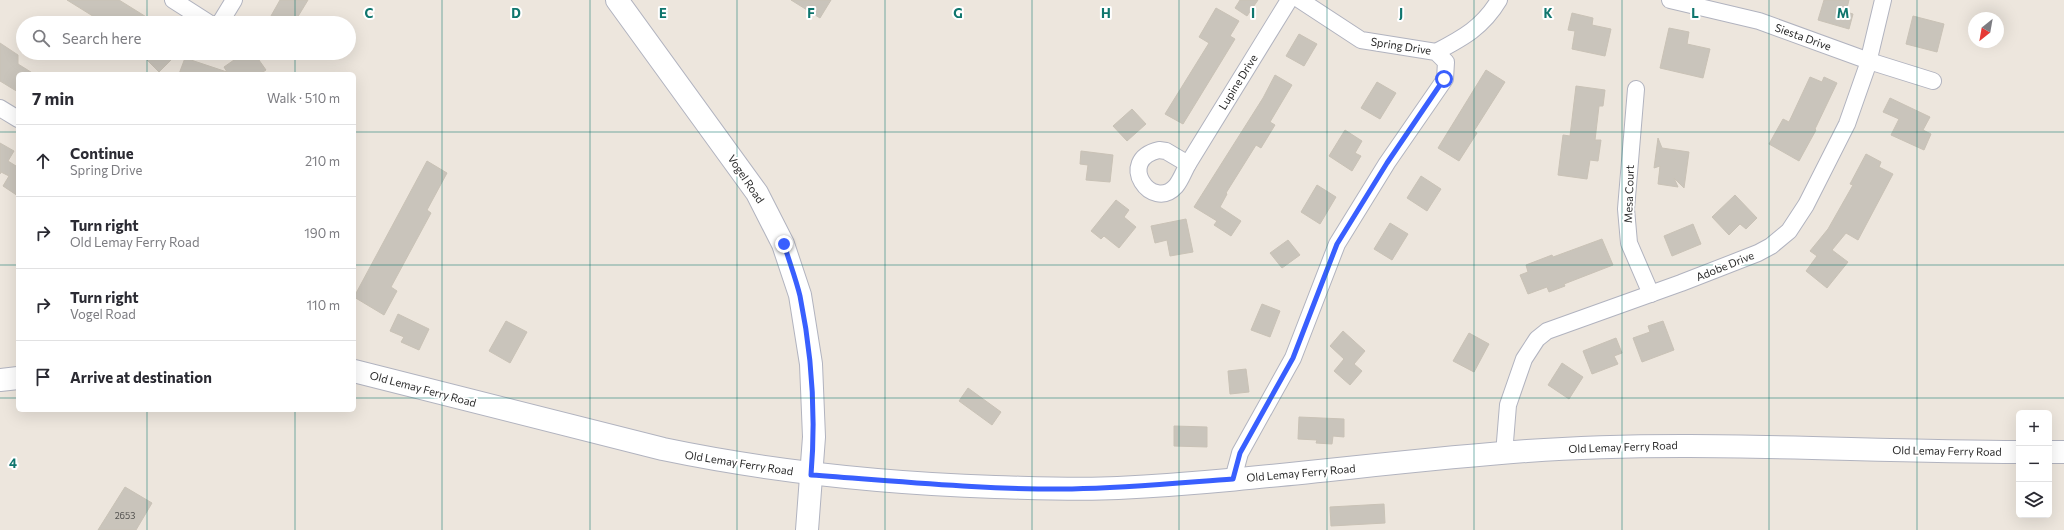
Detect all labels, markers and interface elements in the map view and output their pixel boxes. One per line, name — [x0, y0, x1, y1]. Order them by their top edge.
text: C — [365, 5, 374, 21]
text: D — [511, 5, 521, 21]
text: E — [659, 5, 667, 21]
text: F — [807, 5, 815, 21]
text: G — [953, 5, 963, 21]
text: H — [1101, 5, 1111, 21]
text: I — [1251, 5, 1255, 21]
text: J — [1399, 5, 1403, 21]
text: K — [1543, 5, 1553, 21]
text: L — [1691, 5, 1699, 21]
text: M — [1837, 5, 1849, 21]
north arrow — [1968, 12, 2004, 48]
search box — [16, 16, 356, 60]
street label: Siesta Drive — [1773, 20, 1833, 53]
icon: search — [30, 27, 52, 49]
text: Search here — [62, 29, 141, 47]
street label: Spring Drive — [1370, 34, 1432, 57]
street label: Lupine Drive — [1215, 52, 1260, 112]
route start — [1435, 70, 1453, 88]
text: 7 min — [32, 88, 74, 109]
text: Walk · 510 m — [267, 90, 340, 106]
text: Continue — [70, 144, 134, 162]
icon: ahead — [32, 150, 54, 172]
street label: Vogel Road — [725, 152, 767, 205]
text: 210 m — [305, 153, 340, 169]
text: Spring Drive — [70, 162, 142, 178]
street label: Mesa Court — [1621, 164, 1636, 223]
text: Turn right — [70, 216, 139, 234]
icon: right — [32, 222, 54, 244]
text: 190 m — [304, 225, 340, 241]
text: Old Lemay Ferry Road — [70, 234, 199, 250]
route end — [775, 235, 793, 253]
street label: Adobe Drive — [1694, 248, 1756, 283]
text: Turn right — [70, 288, 139, 306]
icon: right — [32, 294, 54, 316]
text: 110 m — [307, 297, 340, 313]
text: Vogel Road — [70, 306, 136, 322]
icon: arrive — [32, 366, 54, 388]
text: Arrive at destination — [70, 368, 212, 386]
street label: Old Lemay Ferry Road — [369, 368, 478, 409]
map controls — [2016, 410, 2052, 518]
button: + — [2016, 410, 2052, 446]
street label: Old Lemay Ferry Road — [1568, 438, 1678, 455]
street label: Old Lemay Ferry Road — [1892, 443, 2002, 458]
button: − — [2016, 446, 2052, 482]
street label: Old Lemay Ferry Road — [684, 448, 794, 477]
text: 4 — [9, 455, 17, 471]
street label: Old Lemay Ferry Road — [1246, 461, 1356, 484]
button: layers — [2016, 482, 2052, 518]
house number: 2653 — [115, 510, 135, 521]

